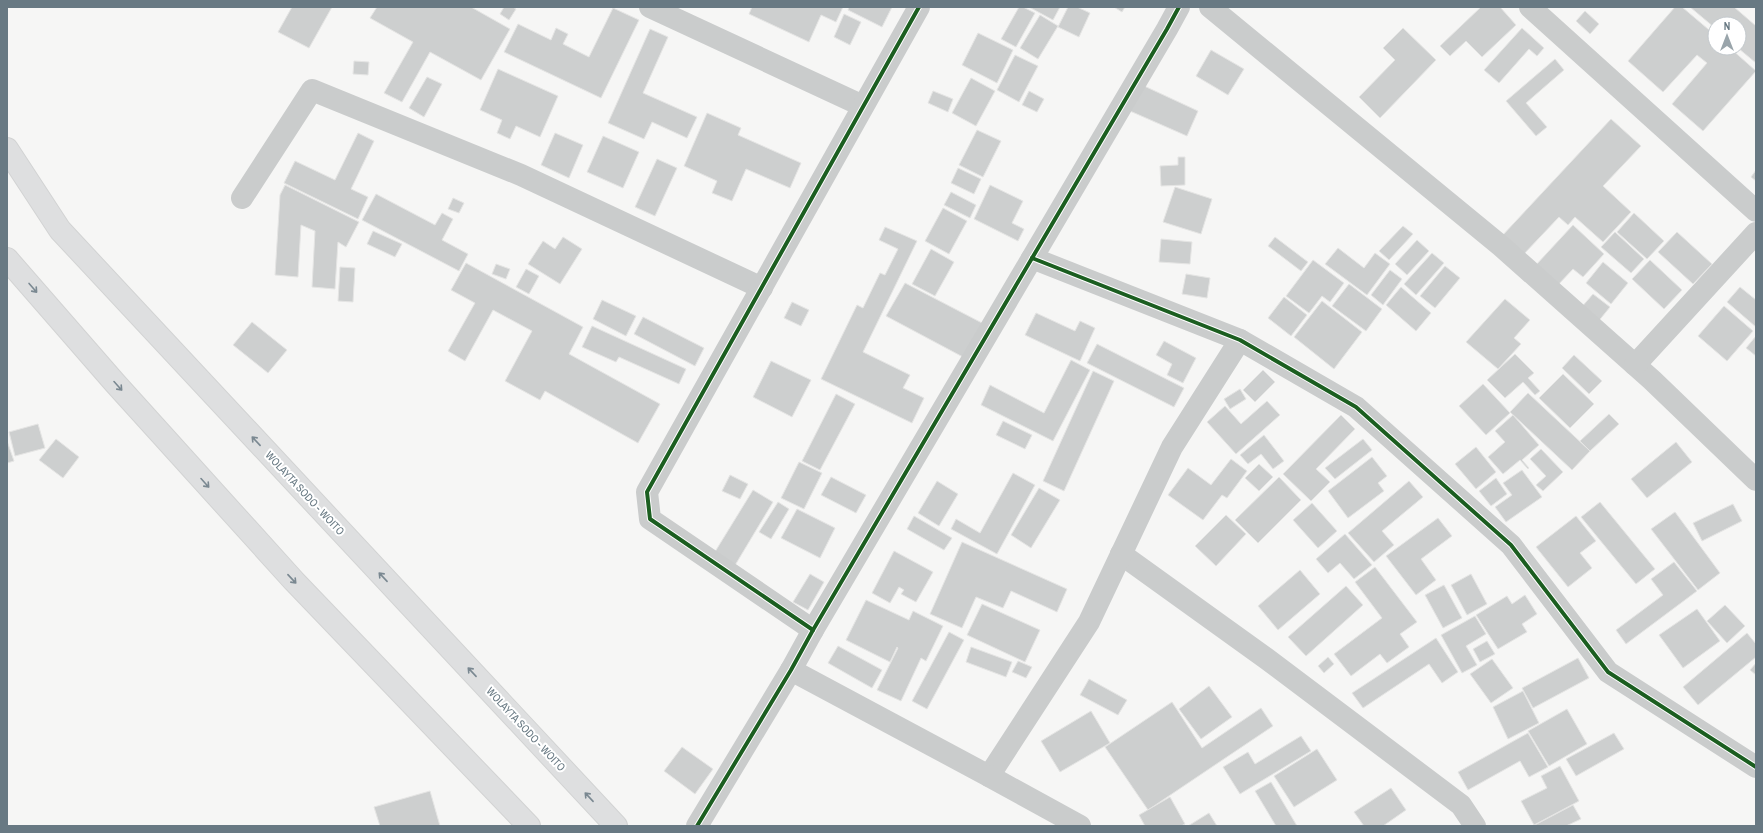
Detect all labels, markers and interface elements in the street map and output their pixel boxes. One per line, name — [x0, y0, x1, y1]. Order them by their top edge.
north arrow — [1707, 16, 1747, 56]
text: N — [1724, 19, 1730, 33]
one-way arrow — [28, 283, 37, 294]
one-way arrow — [114, 381, 123, 391]
one-way arrow — [252, 436, 261, 446]
street label: WOLAYTA SODO - WOITO — [262, 448, 348, 538]
one-way arrow — [201, 477, 210, 488]
one-way arrow — [379, 572, 388, 582]
one-way arrow — [288, 574, 297, 584]
one-way arrow — [467, 667, 477, 677]
street label: WOLAYTA SODO - WOITO — [483, 684, 569, 774]
one-way arrow — [585, 792, 594, 803]

